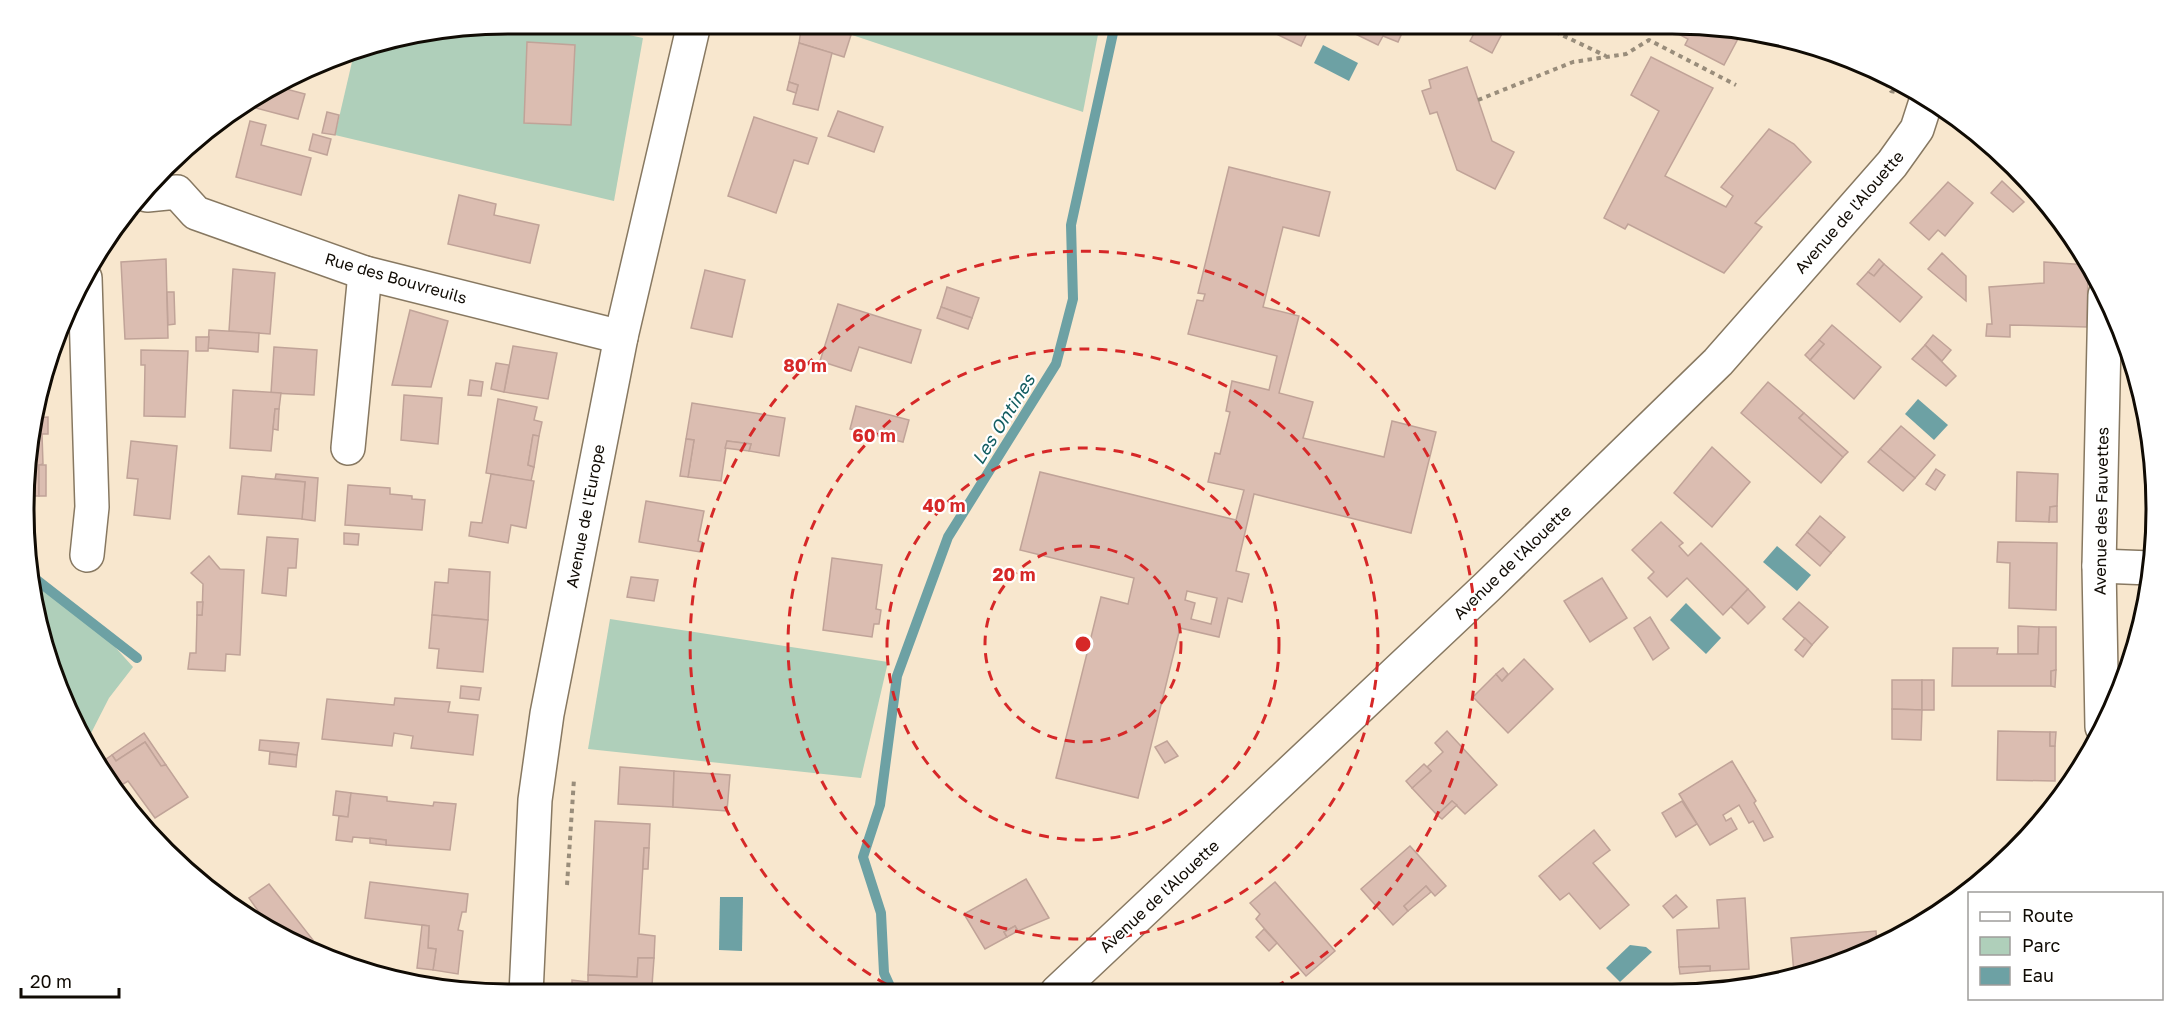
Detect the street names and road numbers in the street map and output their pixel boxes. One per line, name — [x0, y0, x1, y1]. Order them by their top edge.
street label: Avenue de l'Alouette — [1790, 147, 1908, 277]
street label: Rue des Bouvreuils — [323, 248, 469, 308]
street label: Avenue des Fauvettes — [2090, 427, 2112, 595]
street label: Avenue de l'Europe — [561, 443, 609, 589]
street label: Avenue de l'Alouette — [1449, 501, 1575, 623]
street label: Avenue de l'Alouette — [1095, 835, 1223, 957]

